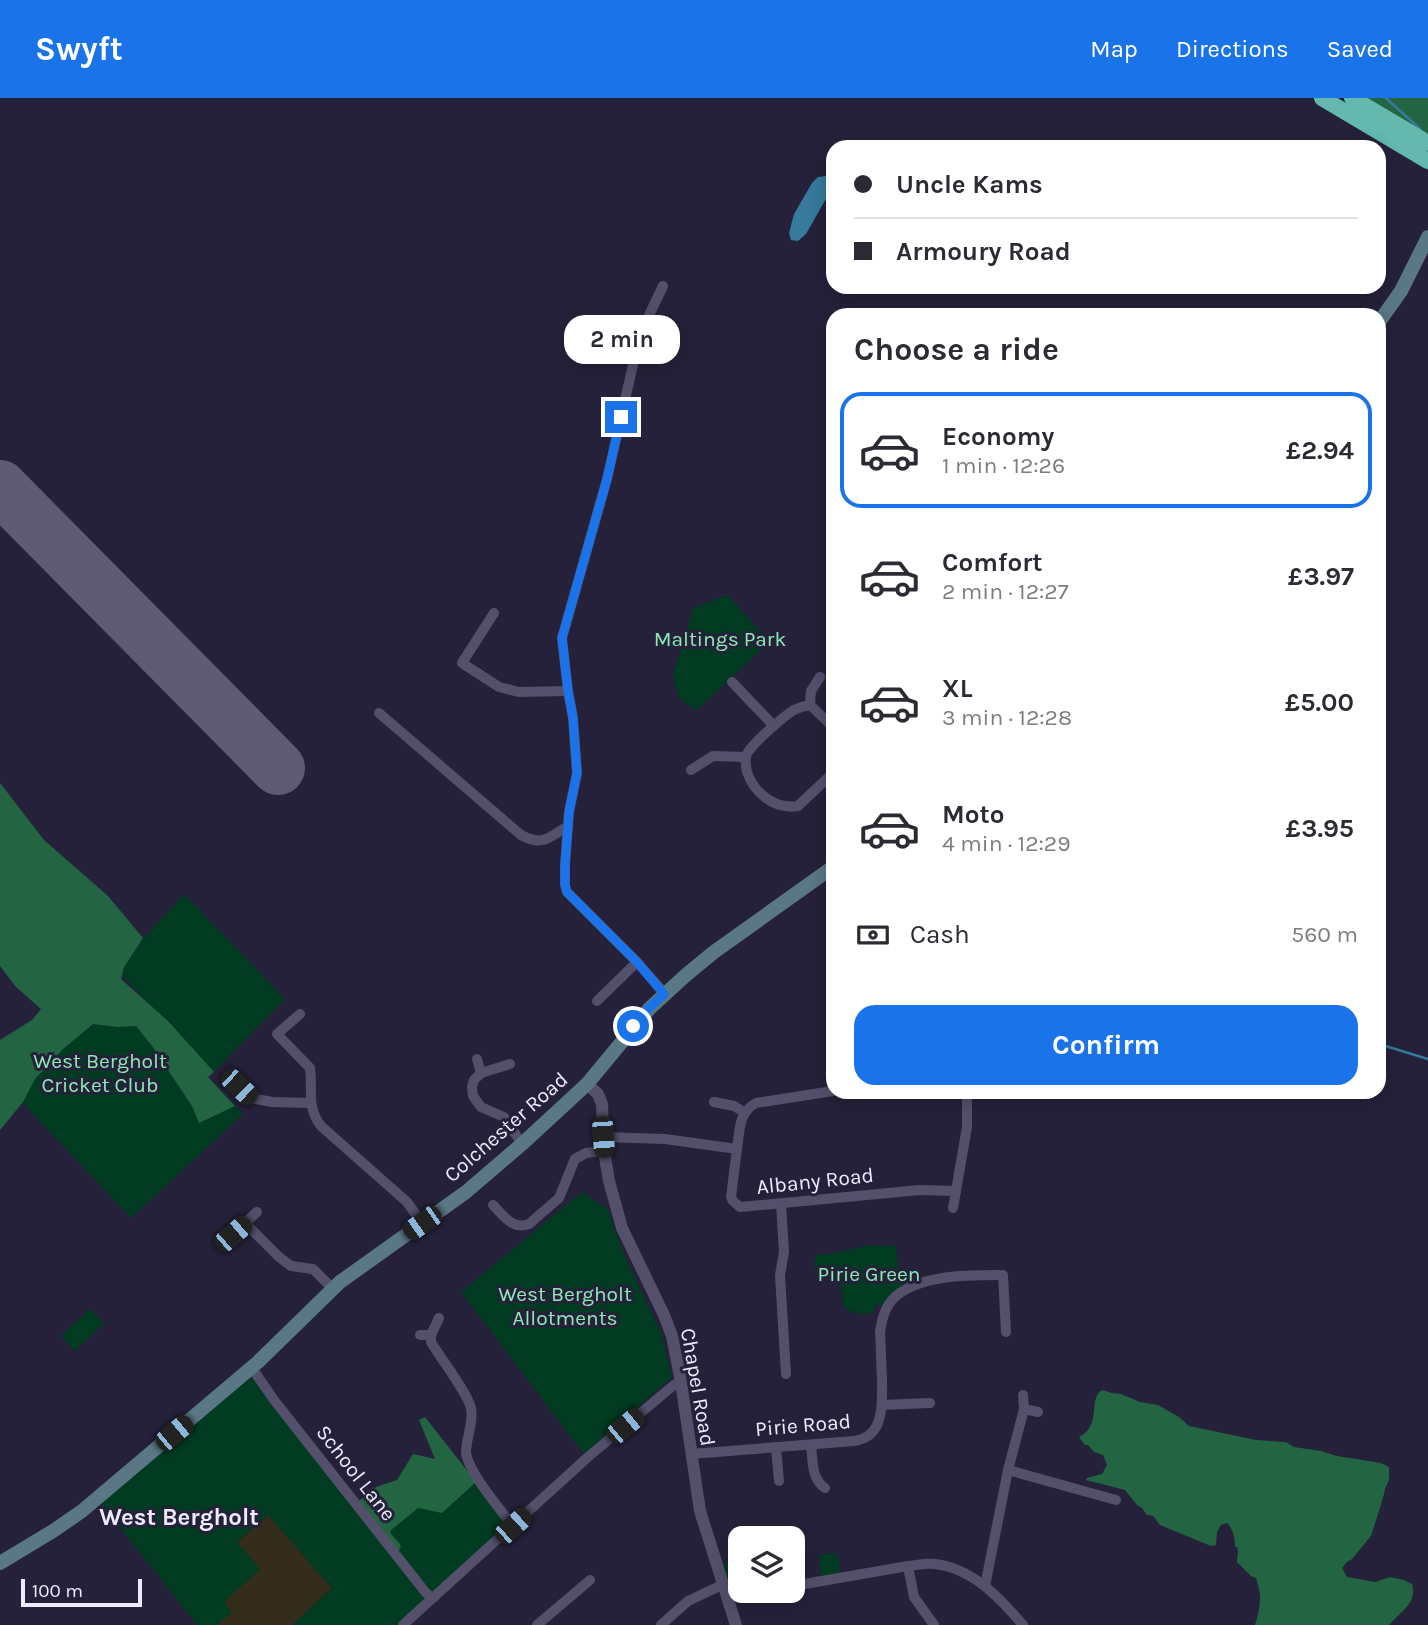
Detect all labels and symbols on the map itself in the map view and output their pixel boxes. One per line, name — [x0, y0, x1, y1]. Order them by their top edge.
callout: 2 min — [563, 316, 679, 364]
route end — [605, 401, 637, 433]
park label: Maltings Park — [654, 627, 786, 651]
route start — [617, 1010, 649, 1042]
park label: West Bergholt Cricket Club — [33, 1049, 167, 1097]
car — [217, 1065, 262, 1109]
street label: Colchester Road — [440, 1067, 572, 1187]
car — [592, 1115, 615, 1159]
street label: Albany Road — [755, 1163, 875, 1199]
car — [399, 1202, 446, 1244]
car — [211, 1212, 256, 1256]
park label: Pirie Green — [818, 1262, 920, 1286]
park label: West Bergholt Allotments — [498, 1282, 632, 1330]
street label: Chapel Road — [676, 1326, 720, 1448]
car — [603, 1404, 648, 1448]
street label: Pirie Road — [754, 1409, 852, 1441]
car — [152, 1411, 197, 1455]
street label: School Lane — [311, 1420, 401, 1526]
district label: West Bergholt — [99, 1503, 259, 1531]
car — [491, 1504, 536, 1548]
scale bar — [21, 1576, 142, 1608]

